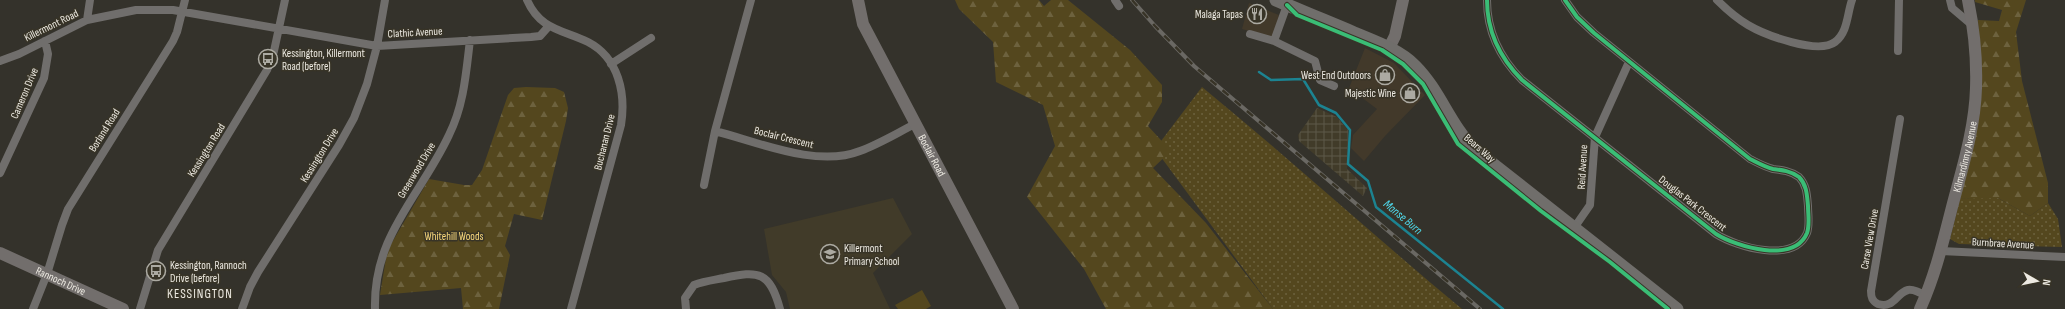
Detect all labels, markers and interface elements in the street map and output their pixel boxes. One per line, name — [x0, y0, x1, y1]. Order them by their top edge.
restaurant icon: Malaga Tapas — [1246, 3, 1268, 25]
street label: Killermont Road — [22, 7, 81, 44]
place label: Malaga Tapas — [1195, 8, 1243, 21]
street label: Clathic Avenue — [387, 25, 443, 40]
place label: Kessington, Killermont Road (before) — [282, 47, 366, 73]
bus stop icon: Kessington, Killermont Road (before) — [257, 48, 279, 70]
shop icon: West End Outdoors — [1374, 64, 1396, 86]
street label: Cameron Drive — [8, 66, 41, 121]
place label: West End Outdoors — [1301, 69, 1371, 82]
shop icon: Majestic Wine — [1399, 82, 1421, 104]
place label: Majestic Wine — [1345, 87, 1396, 100]
street label: Borland Road — [86, 106, 123, 154]
street label: Buchanan Drive — [591, 113, 618, 172]
street label: Kilmardinny Avenue — [1950, 120, 1980, 194]
street label: Kessington Road — [185, 121, 228, 179]
street label: Boclair Crescent — [753, 124, 816, 151]
street label: Kessington Drive — [298, 126, 341, 185]
street label: Bears Way — [1461, 131, 1499, 166]
street label: Boclair Road — [915, 132, 948, 179]
street label: Greenwood Drive — [395, 140, 438, 201]
street label: Reid Avenue — [1575, 144, 1590, 190]
street label: Douglas Park Crescent — [1656, 173, 1730, 234]
water label: Manse Burn — [1380, 197, 1425, 238]
street label: Carse View Drive — [1858, 208, 1881, 270]
park label: Whitehill Woods — [425, 230, 483, 243]
street label: Burnbrae Avenue — [1972, 235, 2034, 252]
place label: Killermont Primary School — [844, 242, 899, 268]
school or university icon: Killermont Primary School — [819, 243, 841, 265]
place label: Kessington, Rannoch Drive (before) — [170, 259, 247, 285]
bus stop icon: Kessington, Rannoch Drive (before) — [145, 260, 167, 282]
north arrow — [2017, 261, 2057, 301]
street label: Rannoch Drive — [34, 264, 88, 298]
text: N — [2039, 279, 2053, 287]
district label: KESSINGTON — [167, 286, 233, 302]

